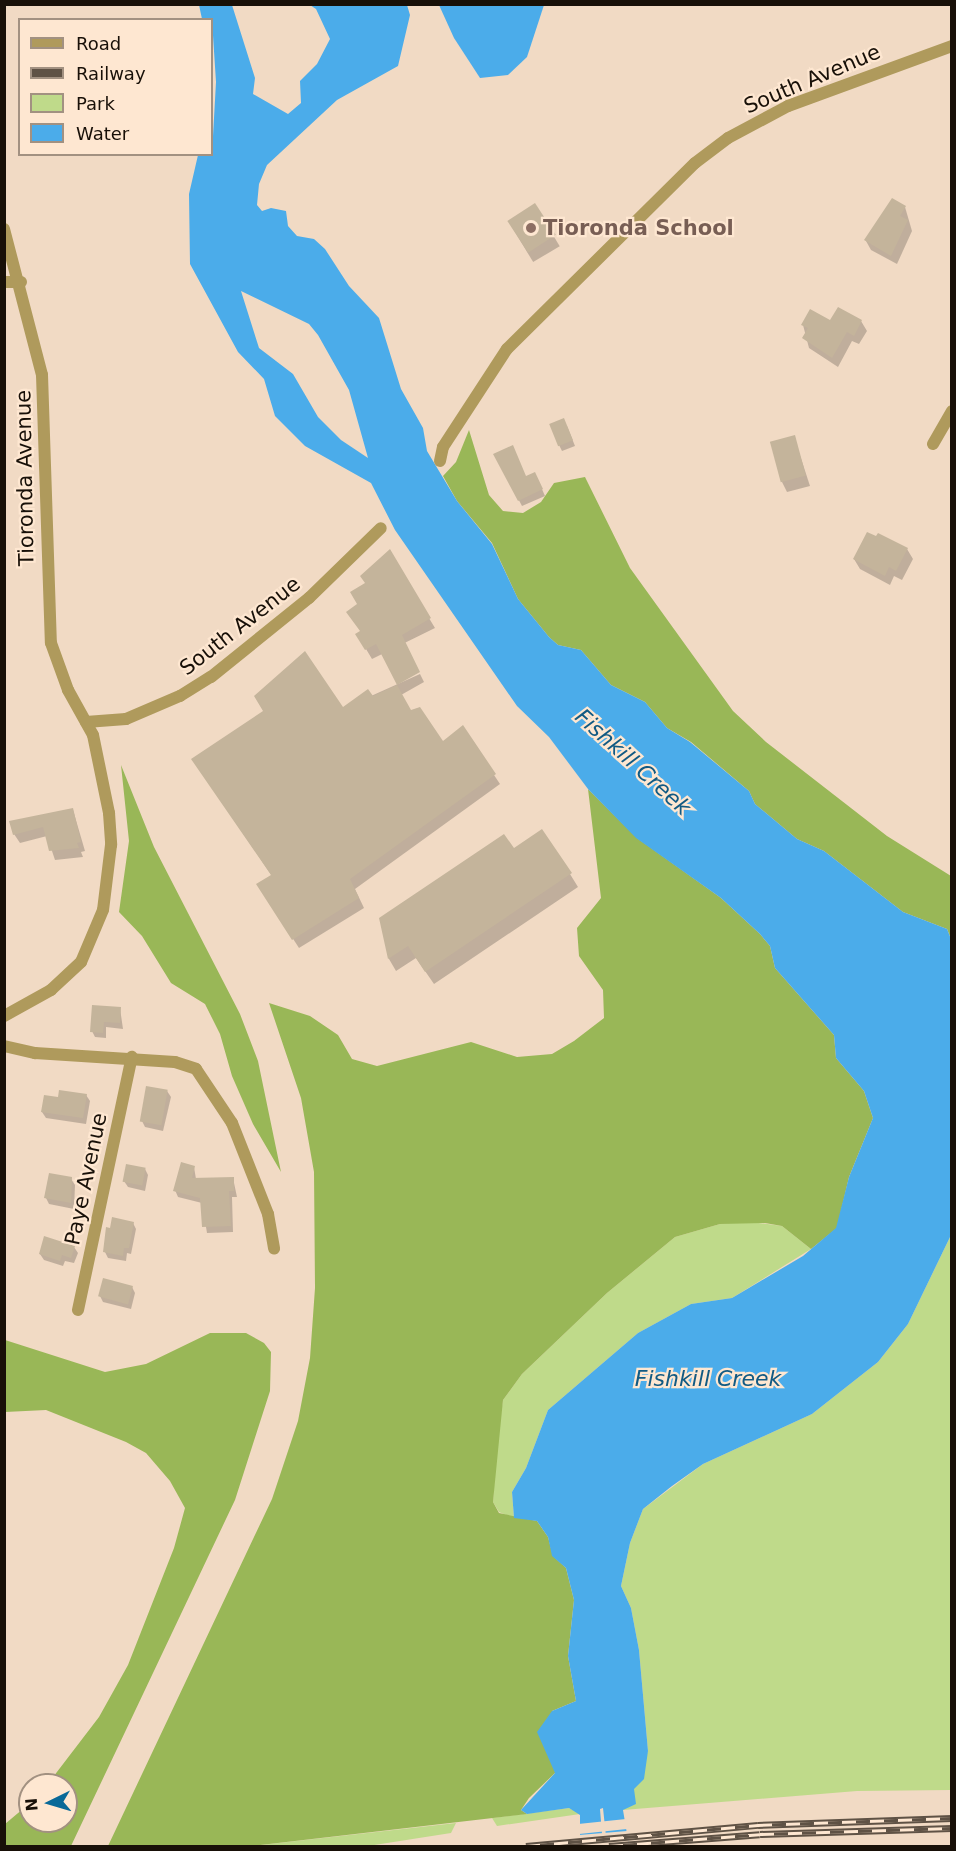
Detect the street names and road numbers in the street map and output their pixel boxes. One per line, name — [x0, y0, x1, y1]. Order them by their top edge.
street label: South Avenue — [740, 39, 884, 119]
street label: Tioronda Avenue — [11, 390, 39, 566]
street label: South Avenue — [175, 571, 305, 681]
street label: Paye Avenue — [60, 1111, 112, 1247]

